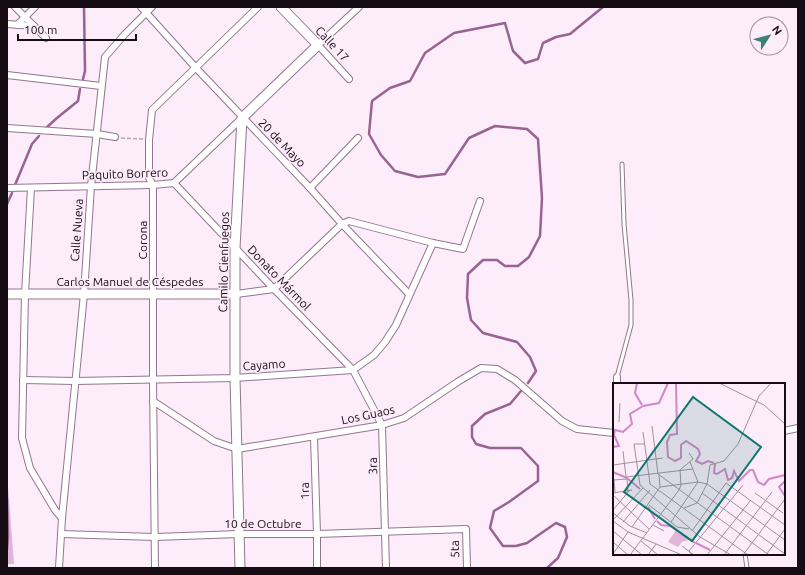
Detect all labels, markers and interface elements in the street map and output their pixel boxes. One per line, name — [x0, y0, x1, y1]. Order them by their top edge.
scale bar — [18, 16, 136, 42]
north arrow — [749, 16, 789, 56]
text: 100 m — [24, 23, 57, 36]
text: N — [770, 23, 784, 37]
street label: Calle 17 — [313, 24, 352, 64]
street label: 20 de Mayo — [256, 116, 309, 169]
street label: Paquito Borrero — [82, 165, 168, 182]
street label: Calle Nueva — [68, 198, 85, 262]
street label: Camilo Cienfuegos — [216, 212, 231, 312]
street label: Corona — [136, 221, 149, 259]
street label: Donato Mármol — [245, 243, 313, 313]
street label: Carlos Manuel de Céspedes — [56, 275, 204, 288]
street label: Cayamo — [242, 357, 286, 372]
inset map — [613, 383, 785, 555]
street label: Los Guaos — [340, 403, 396, 427]
street label: 3ra — [366, 457, 379, 475]
street label: 1ra — [298, 482, 311, 500]
street label: 10 de Octubre — [224, 517, 302, 530]
street label: 5ta — [448, 540, 461, 558]

